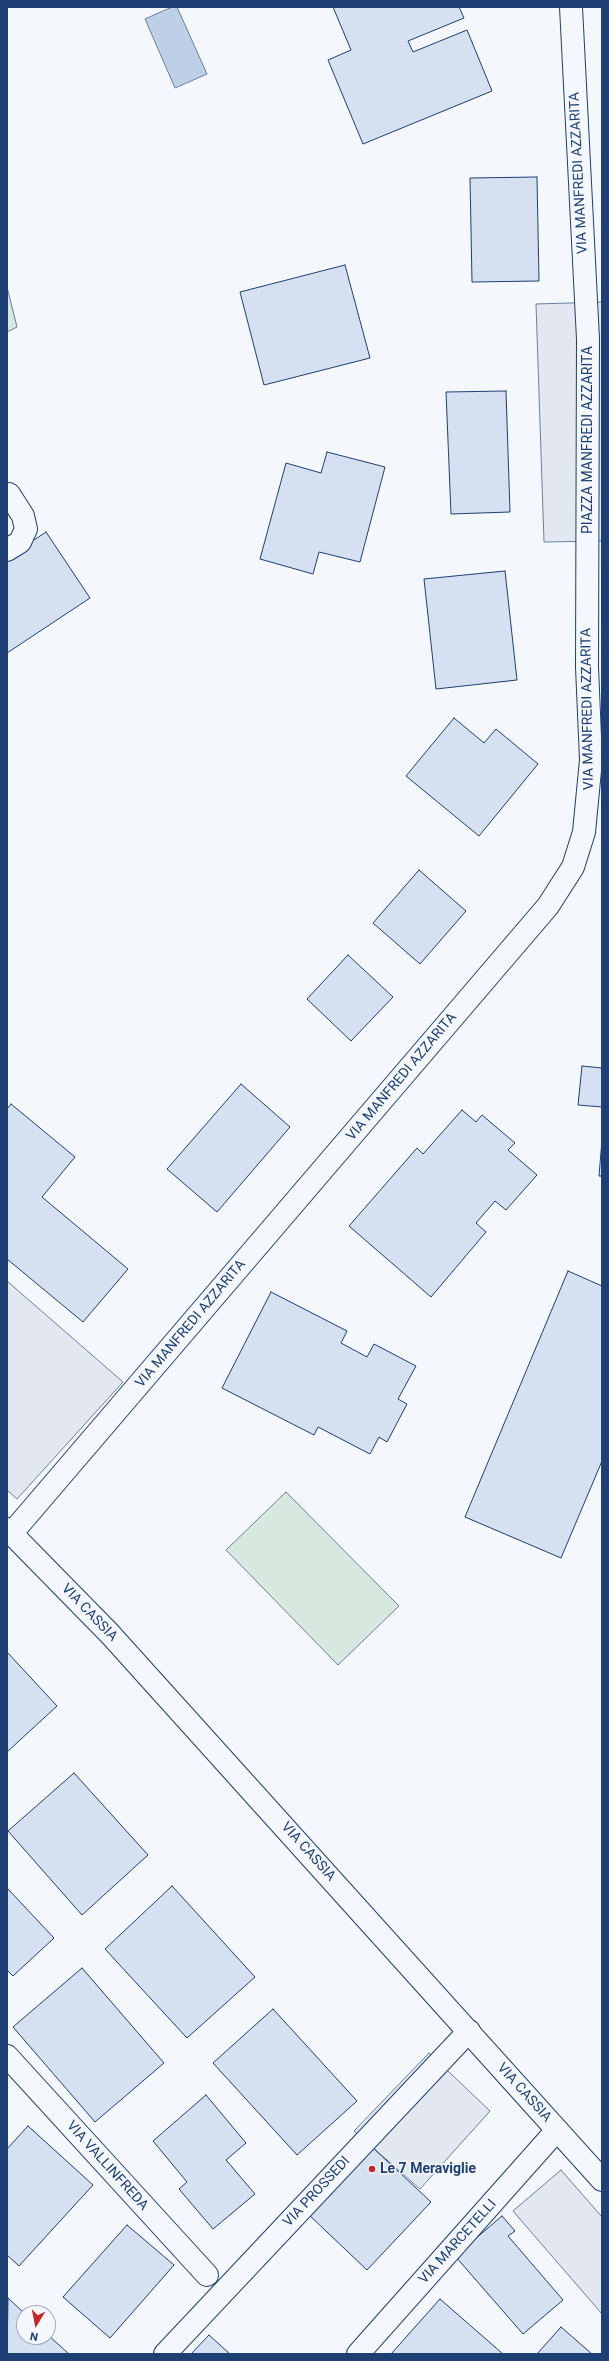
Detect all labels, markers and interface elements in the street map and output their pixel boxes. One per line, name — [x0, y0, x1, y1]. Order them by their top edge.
street label: VIA MANFREDI AZZARITA — [566, 92, 592, 254]
street label: PIAZZA MANFREDI AZZARITA — [580, 346, 596, 534]
street label: VIA MANFREDI AZZARITA — [578, 628, 598, 790]
street label: VIA MANFREDI AZZARITA — [343, 1010, 461, 1144]
street label: VIA MANFREDI AZZARITA — [132, 1257, 250, 1391]
street label: VIA CASSIA — [57, 1581, 121, 1645]
street label: VIA CASSIA — [277, 1819, 339, 1885]
street label: VIA CASSIA — [493, 2060, 555, 2126]
street label: VIA VALLINFREDA — [62, 2118, 152, 2214]
street label: VIA PROSSEDI — [280, 2153, 354, 2231]
place label: Le 7 Meraviglie — [380, 2161, 476, 2177]
marker: Le 7 Meraviglie — [367, 2164, 377, 2174]
street label: VIA MARCETELLI — [416, 2196, 500, 2288]
north arrow — [16, 2305, 56, 2345]
text: N — [29, 2329, 39, 2343]

